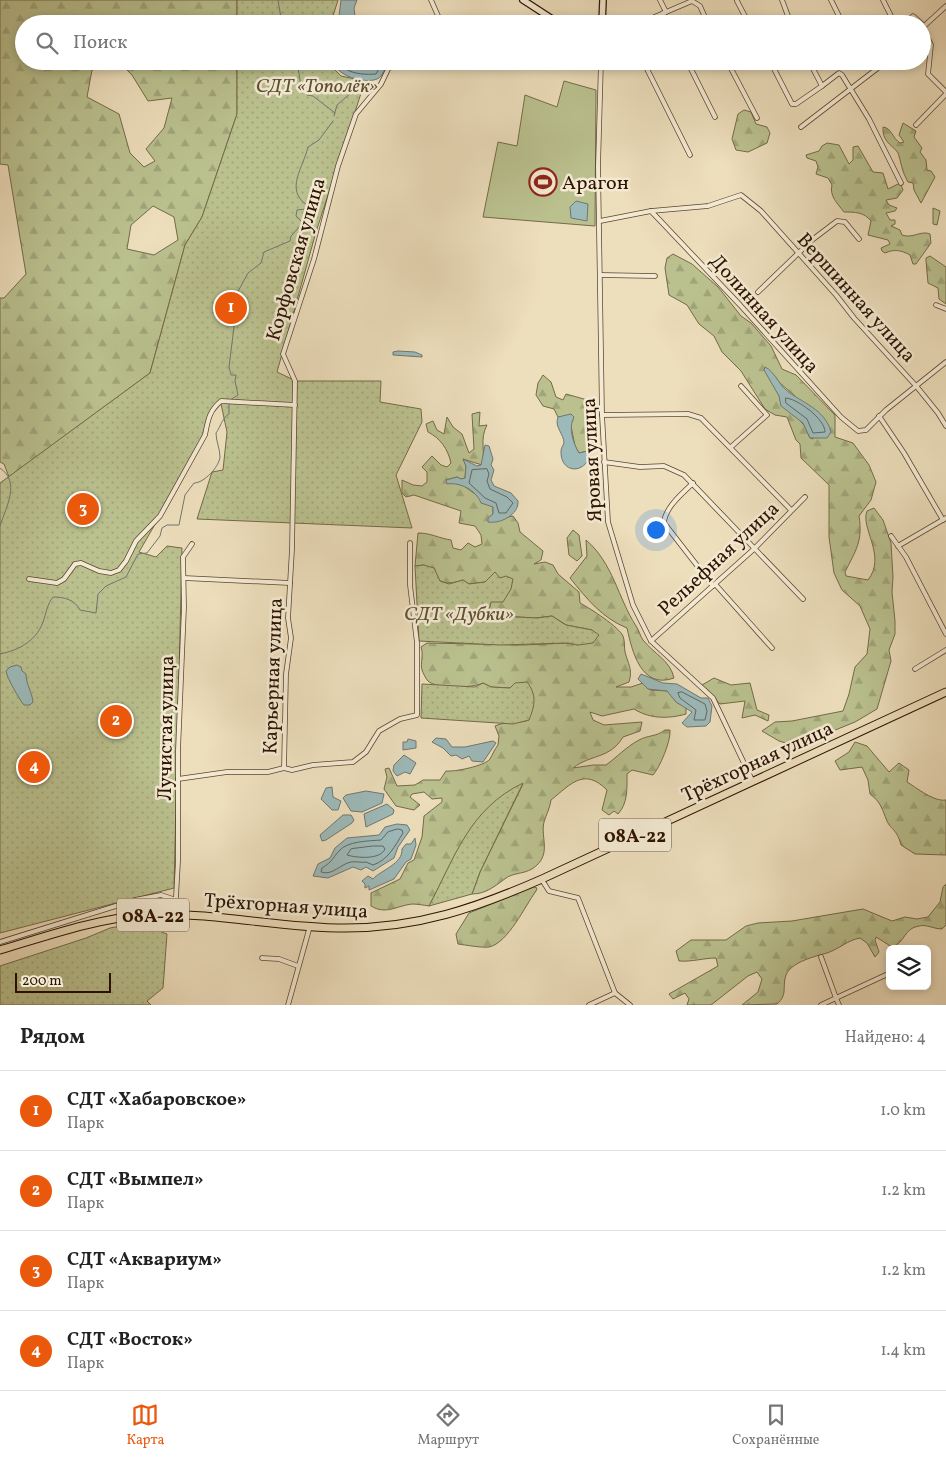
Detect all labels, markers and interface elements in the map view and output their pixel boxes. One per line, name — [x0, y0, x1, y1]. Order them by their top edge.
search box — [15, 15, 931, 70]
icon: search — [33, 29, 61, 57]
text: Поиск — [73, 30, 127, 56]
park label: СДТ «Тополёк» — [256, 73, 378, 101]
sports icon: Арагон — [528, 167, 558, 197]
place label: Арагон — [562, 170, 629, 198]
street label: Корфовская улица — [260, 175, 334, 344]
street label: Вершинная улица — [790, 227, 921, 369]
street label: Долинная улица — [702, 248, 825, 380]
pin: 1 — [215, 289, 247, 327]
street label: Яровая улица — [576, 397, 610, 523]
pin: 3 — [67, 490, 99, 528]
street label: Рельефная улица — [653, 496, 786, 623]
your location — [643, 517, 669, 543]
street label: Карьерная улица — [257, 597, 291, 755]
park label: СДТ «Дубки» — [404, 601, 514, 629]
street label: Лучистая улица — [152, 655, 182, 801]
pin: 2 — [100, 702, 132, 740]
street label: Трёхгорная улица — [677, 715, 838, 810]
pin: 4 — [18, 748, 50, 786]
road number: 08А-22 — [599, 818, 671, 852]
street label: Трёхгорная улица — [203, 887, 369, 927]
road number: 08А-22 — [117, 898, 189, 932]
map controls — [886, 945, 931, 990]
button: layers — [886, 945, 931, 990]
scale bar — [15, 970, 111, 993]
text: 200 m — [22, 972, 62, 991]
text: Рядом — [20, 1023, 85, 1052]
text: Найдено: 4 — [845, 1027, 926, 1049]
text: СДТ «Хабаровское» — [67, 1087, 247, 1113]
text: 1 — [33, 1100, 39, 1122]
text: 1.0 km — [880, 1100, 926, 1122]
text: Парк — [67, 1113, 104, 1135]
text: СДТ «Вымпел» — [67, 1167, 204, 1193]
text: 2 — [32, 1180, 40, 1202]
text: 1.2 km — [881, 1180, 926, 1202]
text: Парк — [67, 1193, 104, 1215]
text: СДТ «Аквариум» — [67, 1247, 222, 1273]
text: 3 — [32, 1260, 40, 1282]
text: 1.2 km — [881, 1260, 926, 1282]
text: Парк — [67, 1273, 104, 1295]
text: СДТ «Восток» — [67, 1327, 193, 1353]
text: 4 — [31, 1340, 41, 1362]
text: 1.4 km — [880, 1340, 926, 1362]
text: Парк — [67, 1353, 104, 1375]
tab: Карта — [126, 1401, 164, 1450]
tab: Маршрут — [417, 1401, 479, 1450]
tab: Сохранённые — [732, 1401, 820, 1450]

